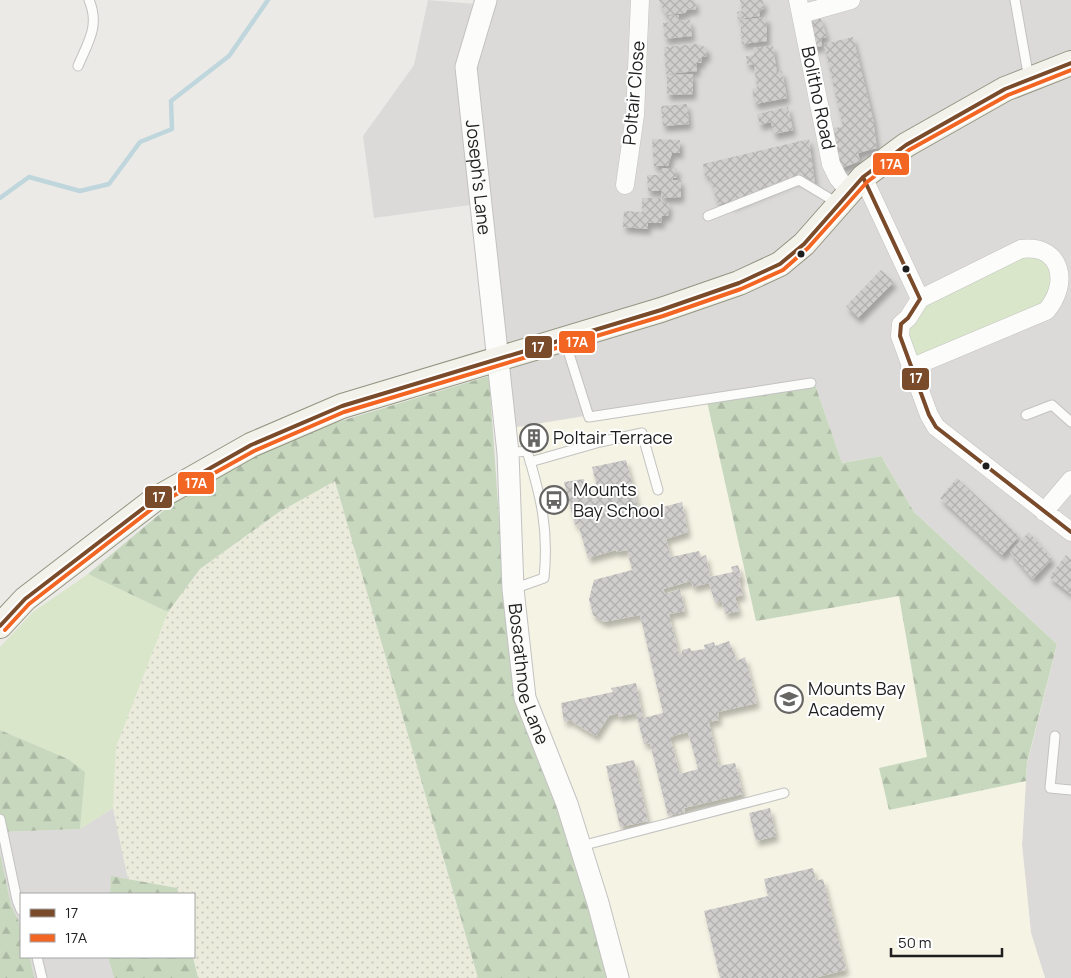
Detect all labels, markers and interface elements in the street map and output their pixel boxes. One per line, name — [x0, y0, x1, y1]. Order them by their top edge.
street label: Poltair Close — [616, 40, 650, 146]
street label: Bolitho Road — [796, 44, 842, 152]
street label: Joseph's Lane — [461, 119, 497, 236]
line badge: 17A — [872, 152, 910, 176]
text: 17A — [880, 154, 903, 173]
unlabelled marker — [796, 249, 806, 259]
unlabelled marker — [901, 264, 911, 274]
line badge: 17A — [558, 330, 596, 354]
text: 17A — [566, 332, 589, 351]
line badge: 17 — [524, 335, 553, 359]
text: 17 — [531, 337, 545, 356]
line badge: 17 — [901, 367, 930, 391]
text: 17 — [909, 368, 923, 387]
building icon: Poltair Terrace — [519, 423, 549, 453]
place label: Poltair Terrace — [553, 425, 673, 449]
unlabelled marker — [981, 461, 991, 471]
line badge: 17A — [177, 471, 215, 495]
text: 17A — [185, 473, 208, 492]
place label: Mounts Bay School — [573, 477, 664, 522]
line badge: 17 — [144, 485, 173, 509]
bus stop icon: Mounts Bay School — [539, 485, 569, 515]
text: 17 — [152, 487, 166, 506]
street label: Boscathnoe Lane — [504, 602, 555, 748]
place label: Mounts Bay Academy — [808, 676, 906, 721]
school or university icon: Mounts Bay Academy — [774, 684, 804, 714]
legend — [20, 893, 195, 958]
text: 17 — [65, 902, 78, 923]
scale bar — [891, 926, 1002, 958]
text: 17A — [65, 927, 88, 948]
text: 50 m — [898, 932, 932, 953]

